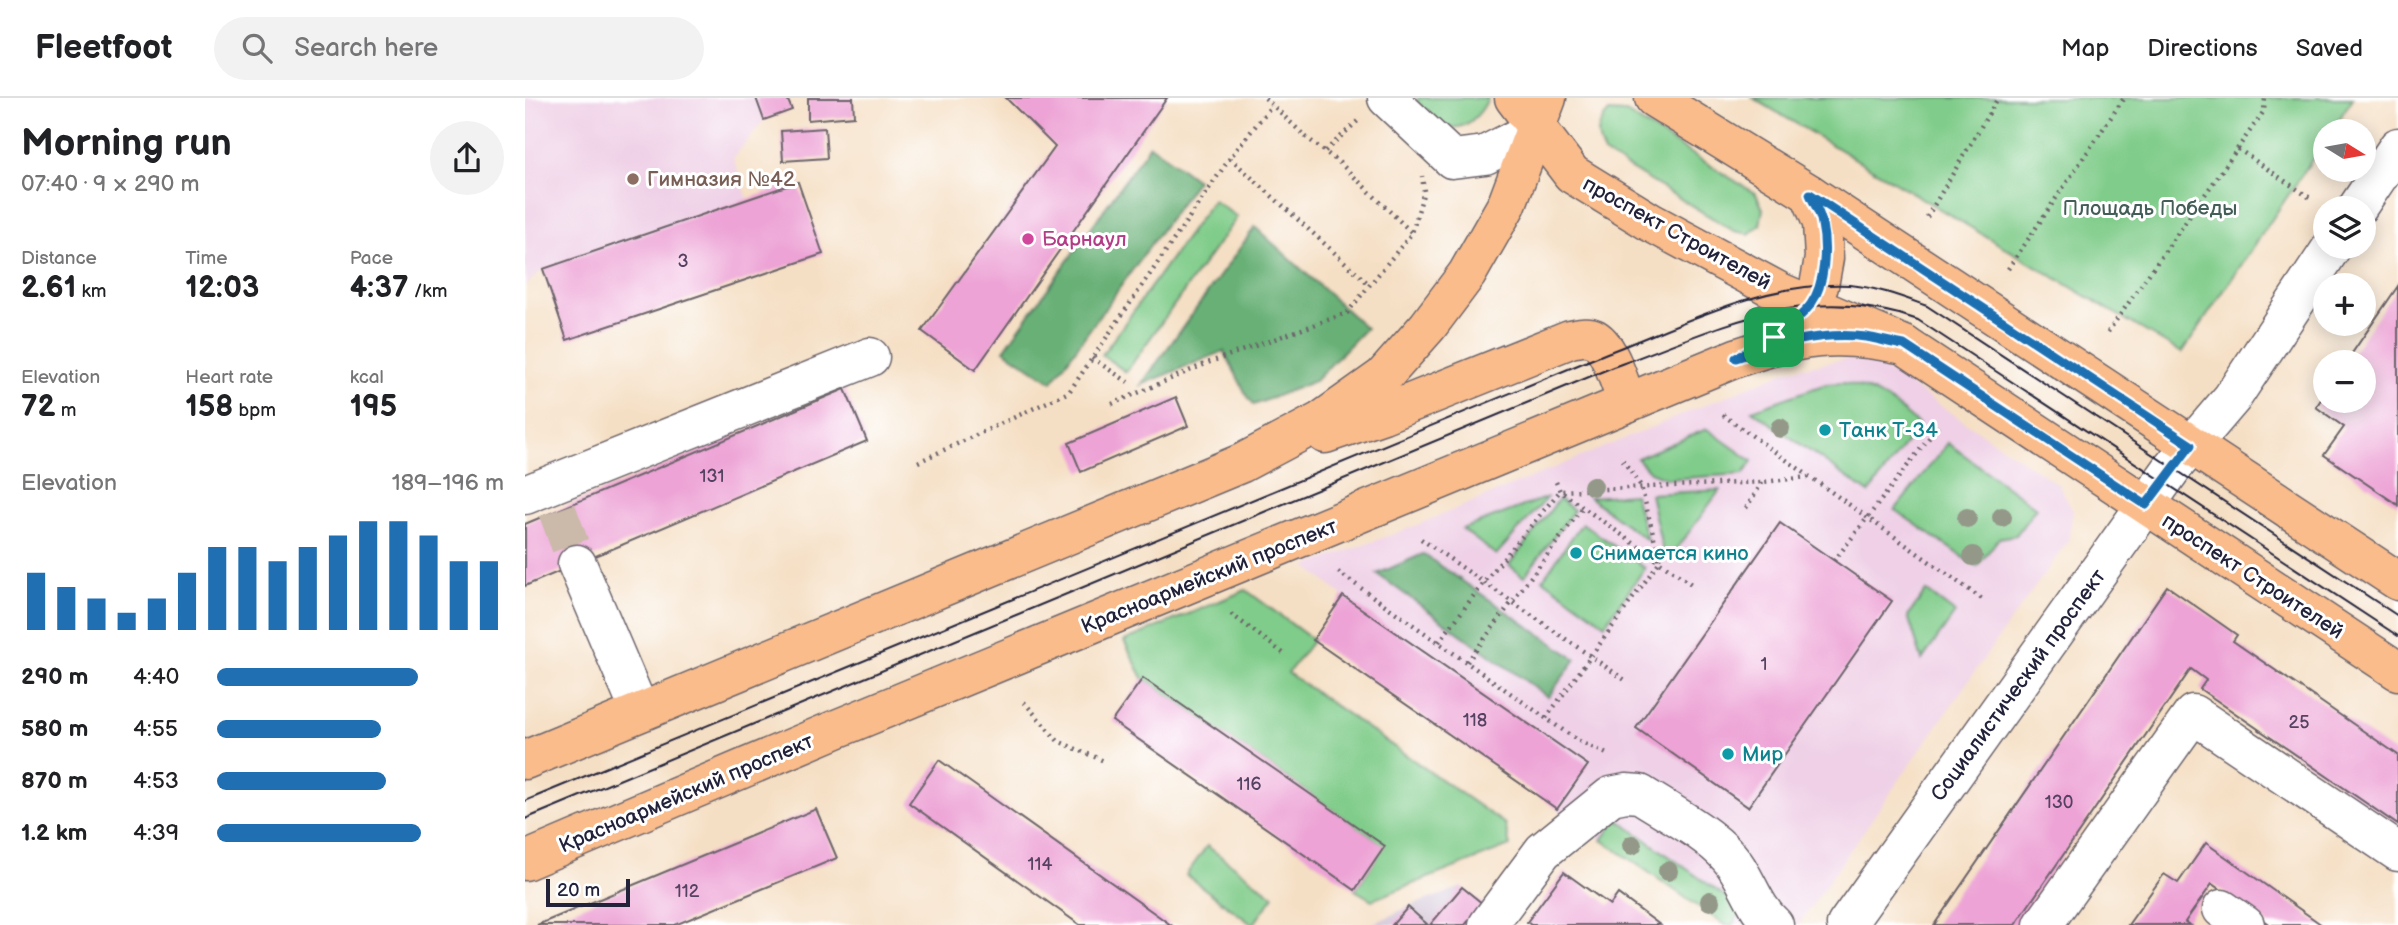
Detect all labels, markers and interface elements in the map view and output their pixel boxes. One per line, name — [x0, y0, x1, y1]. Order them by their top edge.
search box — [214, 17, 704, 80]
text: Fleetfoot — [35, 28, 172, 68]
icon: search — [238, 29, 276, 67]
text: Search here — [294, 33, 438, 64]
text: Map — [2061, 34, 2109, 63]
text: Directions — [2147, 34, 2258, 63]
text: Saved — [2296, 34, 2363, 63]
north arrow — [2313, 119, 2377, 182]
map controls — [2313, 119, 2376, 413]
text: Morning run — [21, 121, 232, 166]
button: share — [430, 121, 504, 195]
place label: Гимназия №42 — [647, 167, 796, 192]
text: 07:40 · 9 × 290 m — [21, 170, 200, 198]
marker: Гимназия №42 — [625, 171, 641, 187]
street label: проспект Строителей — [1578, 171, 1775, 296]
park label: Площадь Победы — [2063, 196, 2237, 221]
button: layers — [2313, 196, 2376, 259]
place label: Барнаул — [1042, 227, 1127, 252]
marker: Барнаул — [1020, 231, 1036, 247]
text: Distance — [21, 247, 97, 270]
text: Time — [185, 247, 227, 270]
text: Pace — [350, 247, 393, 270]
house number: 3 — [677, 251, 689, 272]
text: 2.61 — [21, 270, 76, 306]
text: 12:03 — [185, 270, 259, 306]
text: 4:37 — [350, 270, 409, 306]
button: + — [2313, 273, 2376, 336]
text: km — [76, 280, 107, 303]
text: /km — [409, 280, 447, 303]
pin — [1744, 307, 1804, 367]
icon: arrive — [1755, 318, 1793, 356]
button: − — [2313, 350, 2376, 413]
text: Elevation — [21, 366, 100, 389]
text: Heart rate — [185, 366, 273, 389]
text: kcal — [350, 366, 384, 389]
text: 72 — [21, 389, 56, 425]
text: 158 — [185, 389, 233, 425]
text: 195 — [350, 389, 397, 425]
text: m — [56, 399, 76, 422]
text: bpm — [233, 399, 276, 422]
place label: Танк Т-34 — [1839, 418, 1938, 443]
marker: Танк Т-34 — [1817, 422, 1833, 438]
house number: 131 — [699, 466, 725, 487]
text: Elevation — [21, 469, 117, 497]
text: 189–196 m — [392, 469, 504, 497]
street label: проспект Строителей — [2157, 508, 2348, 644]
street label: Красноармейский проспект — [1078, 514, 1341, 639]
place label: Снимается кино — [1590, 541, 1749, 566]
marker: Снимается кино — [1568, 545, 1584, 561]
street label: Социалистический проспект — [1926, 564, 2111, 806]
house number: 1 — [1761, 654, 1767, 675]
text: 290 m — [21, 663, 88, 691]
text: 4:40 — [133, 663, 179, 691]
house number: 118 — [1463, 710, 1487, 731]
house number: 25 — [2289, 712, 2309, 733]
text: 580 m — [21, 715, 88, 743]
text: 4:55 — [133, 715, 178, 743]
street label: Красноармейский проспект — [555, 728, 817, 858]
place label: Мир — [1742, 742, 1783, 767]
marker: Мир — [1720, 746, 1736, 762]
text: 870 m — [21, 767, 88, 795]
text: 4:53 — [133, 767, 179, 795]
house number: 116 — [1237, 774, 1261, 795]
house number: 130 — [2045, 792, 2073, 813]
text: 1.2 km — [21, 819, 87, 847]
text: 4:39 — [133, 819, 179, 847]
house number: 114 — [1028, 854, 1052, 875]
scale bar — [546, 876, 630, 908]
text: 20 m — [557, 879, 600, 902]
house number: 112 — [675, 881, 700, 902]

